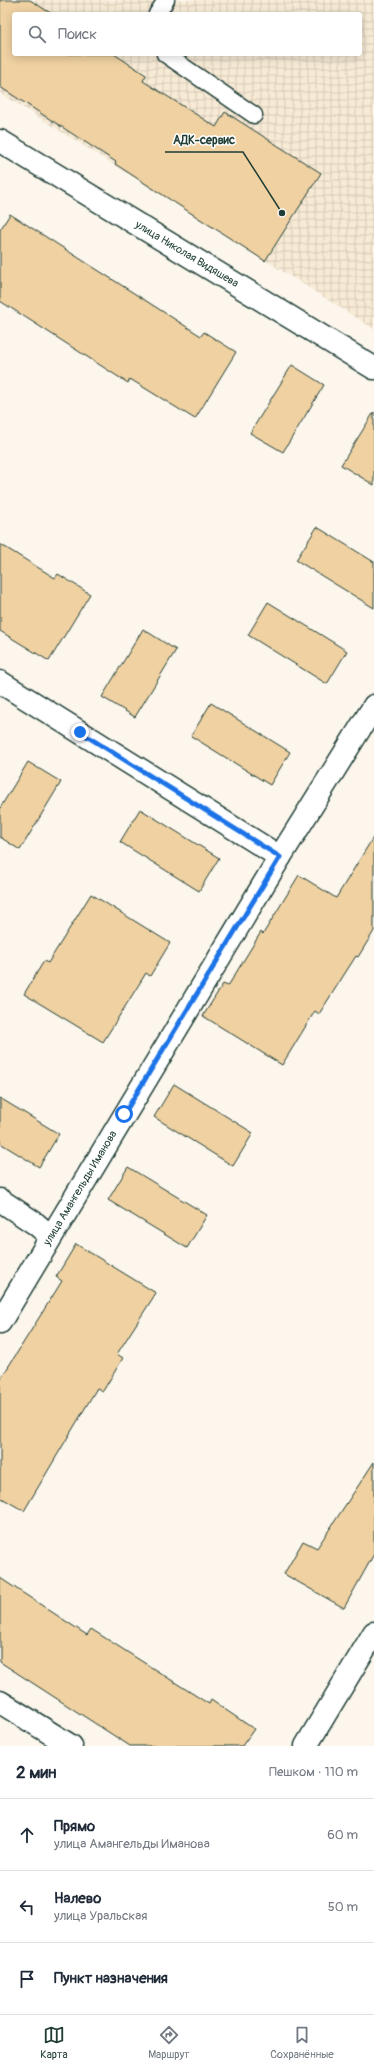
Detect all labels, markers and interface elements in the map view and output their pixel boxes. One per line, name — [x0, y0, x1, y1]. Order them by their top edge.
search box — [12, 12, 362, 56]
icon: search — [26, 23, 48, 45]
text: Поиск — [58, 25, 97, 44]
callout: АДК-сервис — [165, 128, 243, 152]
text: АДК-сервис — [173, 133, 235, 148]
street label: улица Николая Видяшева — [132, 217, 241, 290]
route end — [71, 723, 89, 741]
route start — [115, 1105, 133, 1123]
street label: улица Амангельды Иманова — [40, 1128, 119, 1249]
text: 2 мин — [16, 1762, 56, 1783]
text: Пешком · 110 m — [269, 1764, 358, 1780]
text: Прямо — [54, 1817, 95, 1836]
icon: ahead — [16, 1824, 38, 1846]
text: 60 m — [327, 1827, 358, 1843]
text: улица Амангельды Иманова — [54, 1836, 210, 1852]
text: Налево — [54, 1889, 101, 1908]
icon: left — [16, 1896, 38, 1918]
text: 50 m — [328, 1899, 358, 1915]
text: улица Уральская — [54, 1908, 147, 1924]
icon: arrive — [16, 1968, 38, 1990]
text: Пункт назначения — [54, 1969, 168, 1988]
tab: Карта — [40, 2024, 68, 2061]
tab: Маршрут — [148, 2024, 190, 2061]
tab: Сохранённые — [270, 2024, 334, 2061]

